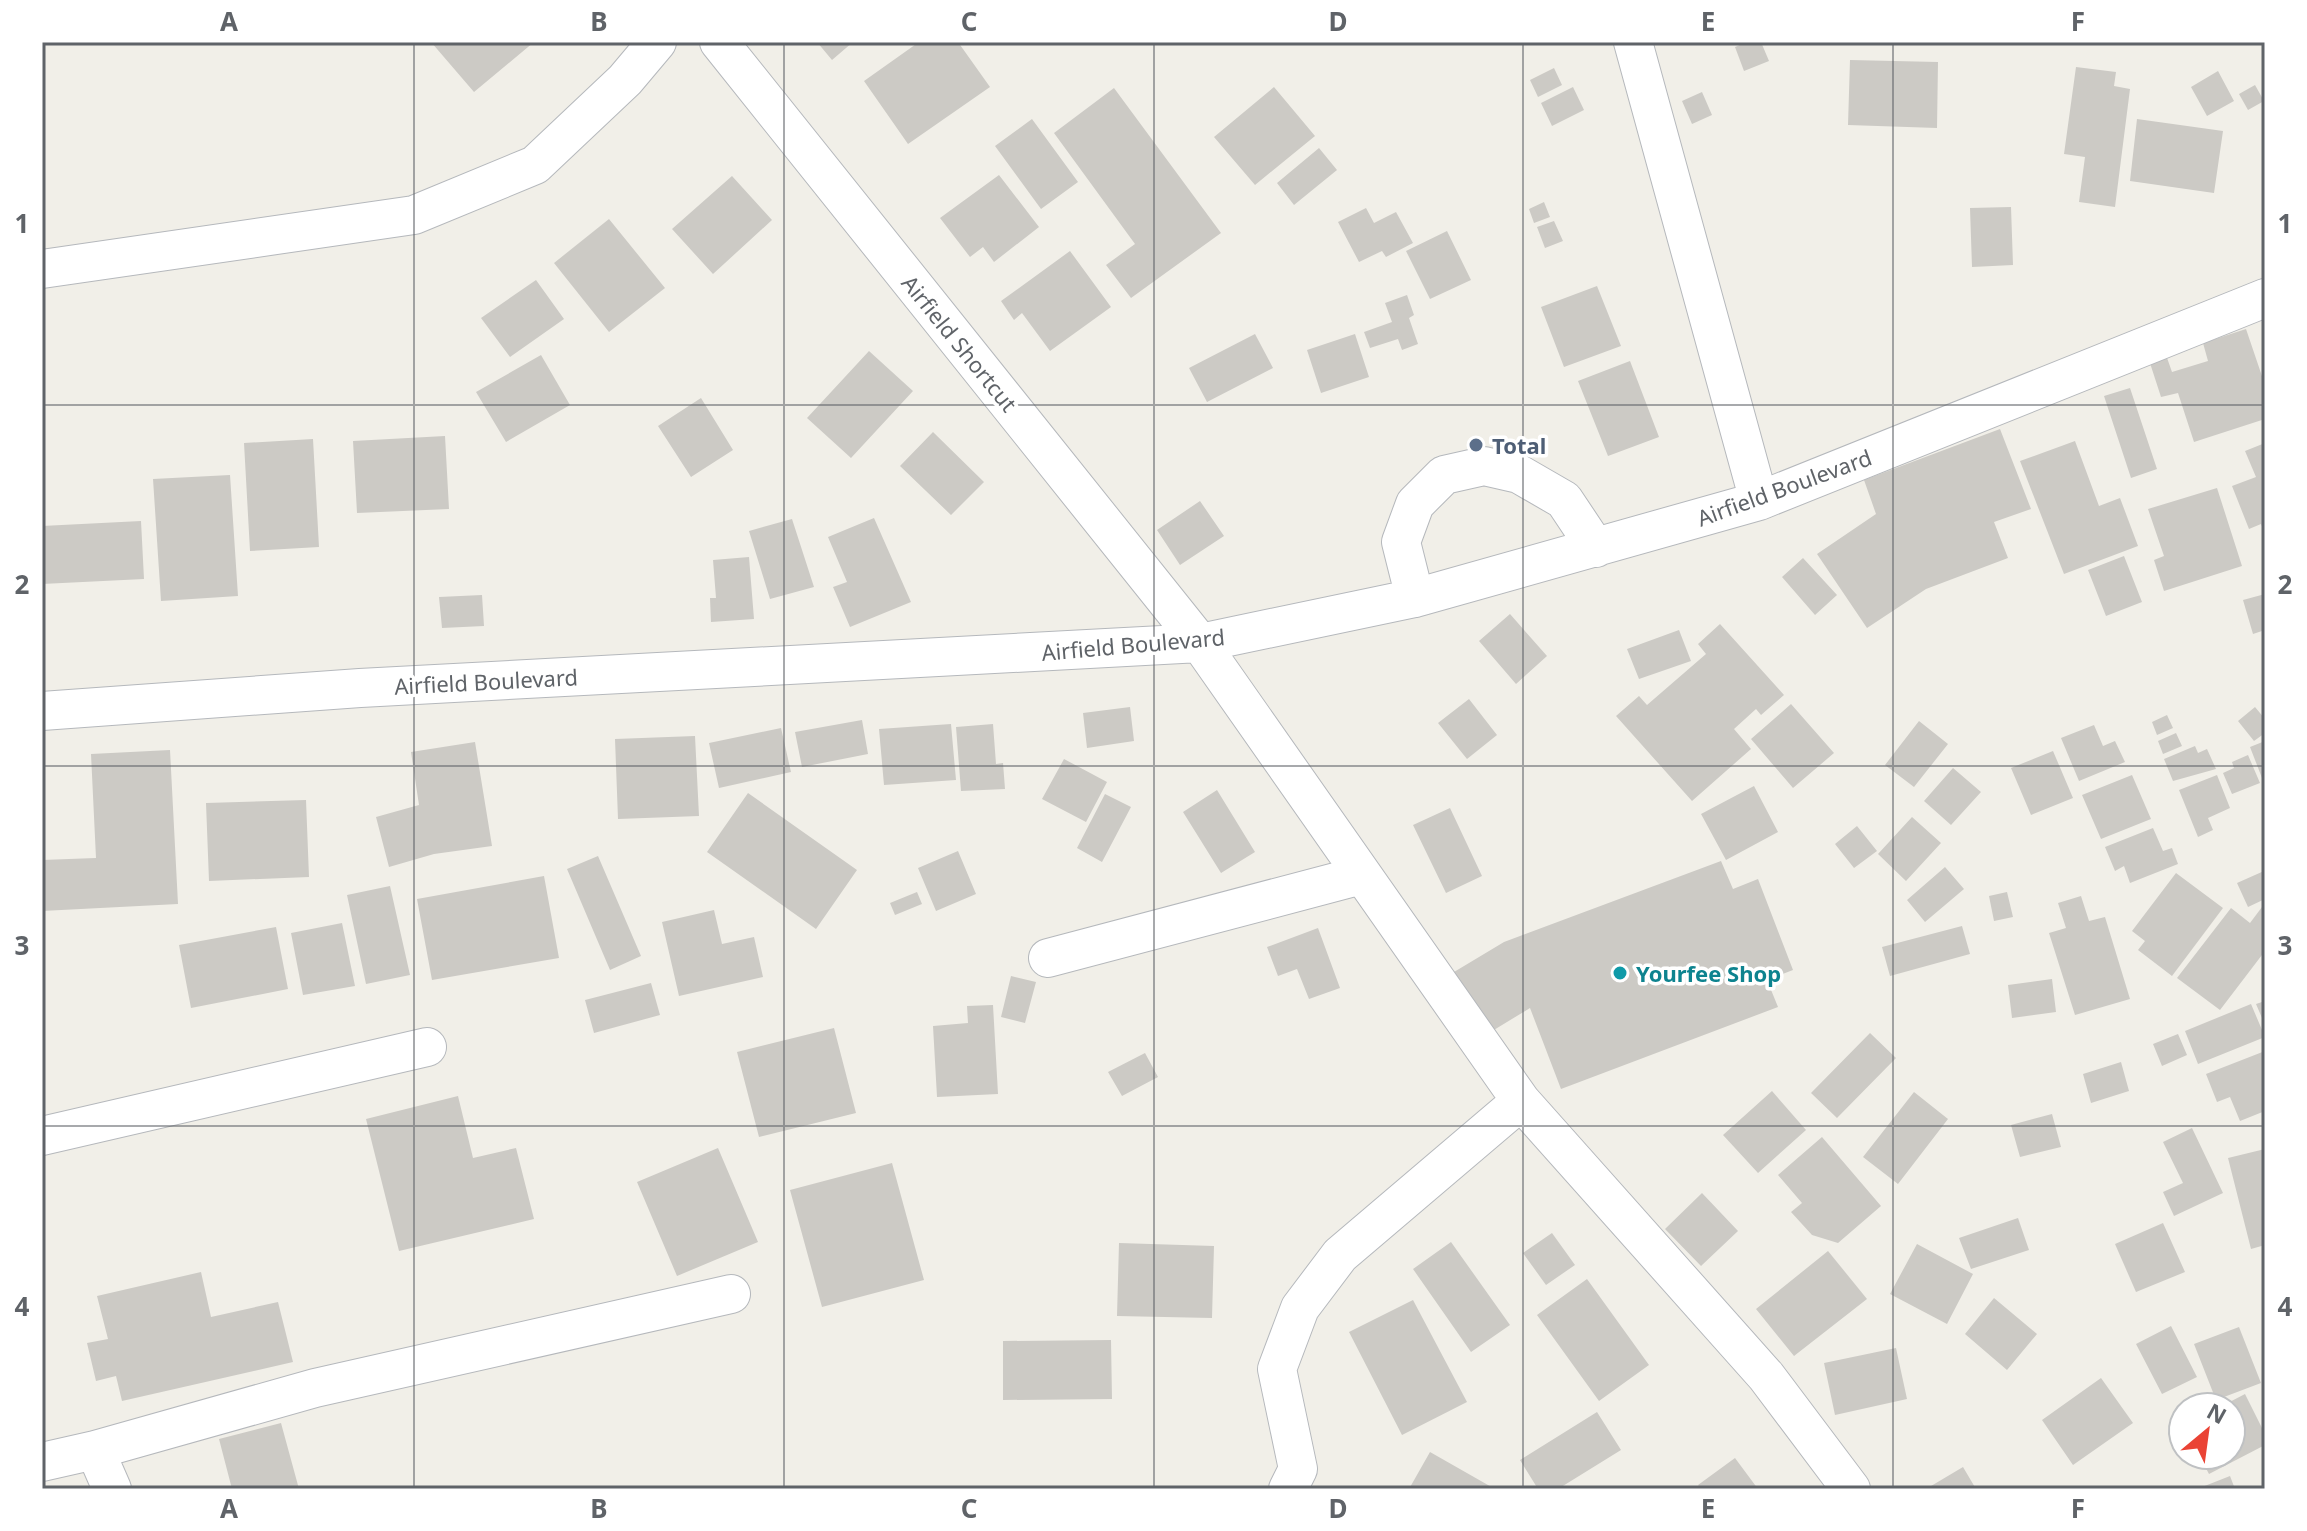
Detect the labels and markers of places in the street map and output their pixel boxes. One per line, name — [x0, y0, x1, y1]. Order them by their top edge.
place label: Total — [1492, 430, 1546, 460]
marker: Total — [1467, 436, 1485, 454]
place label: Yourfee Shop — [1636, 958, 1781, 988]
marker: Yourfee Shop — [1611, 964, 1629, 982]

